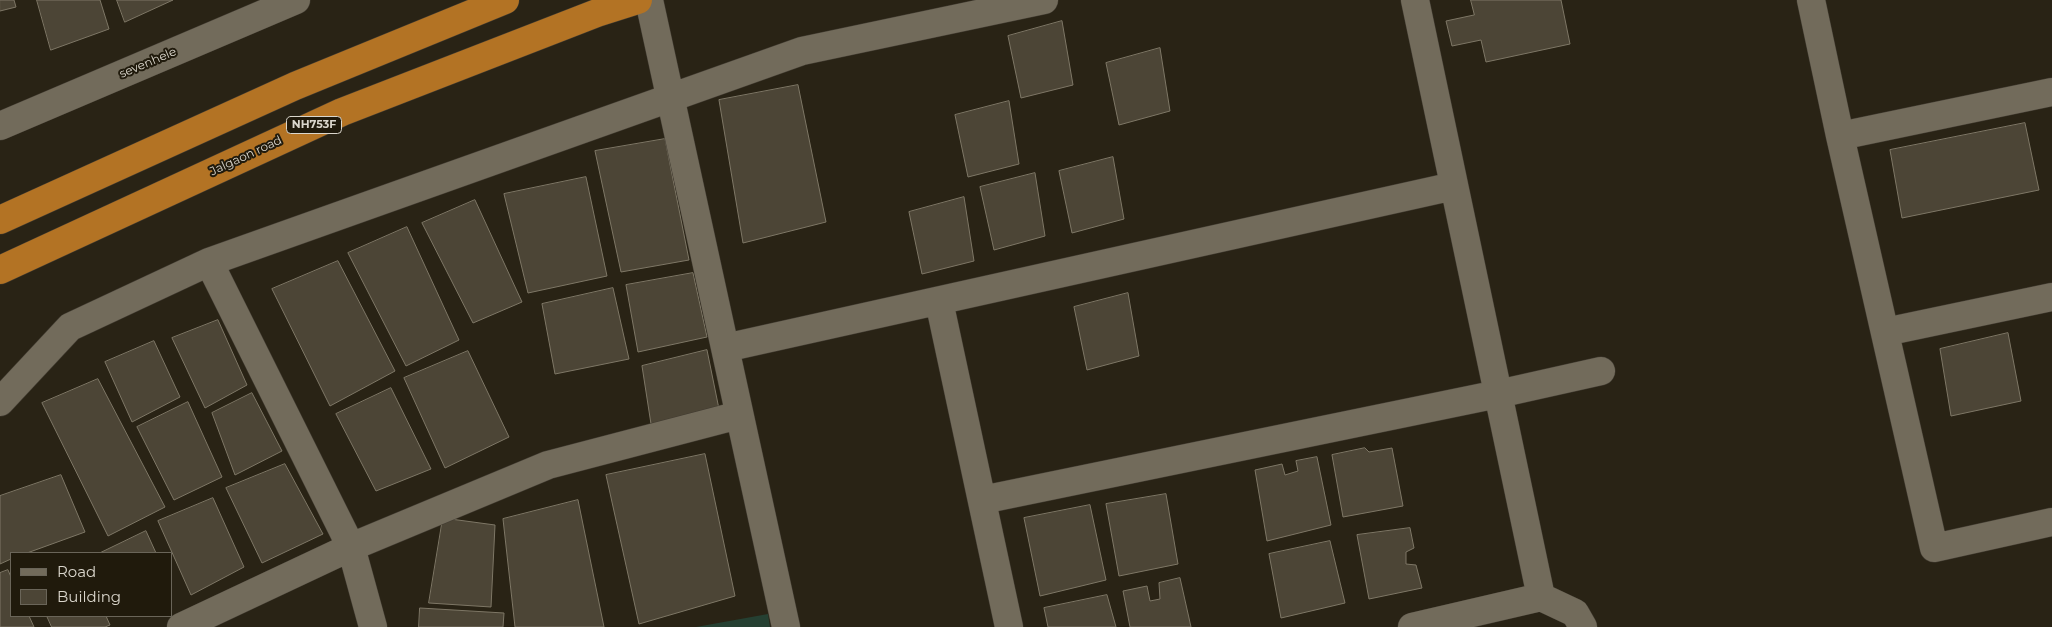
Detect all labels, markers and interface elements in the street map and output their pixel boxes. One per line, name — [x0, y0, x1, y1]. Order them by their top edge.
street label: sevenhele — [117, 45, 179, 81]
road number: NH753F — [286, 116, 342, 134]
street label: Jalgaon road — [208, 133, 284, 179]
legend — [10, 552, 172, 617]
text: Road — [57, 562, 96, 581]
text: Building — [57, 587, 121, 606]

